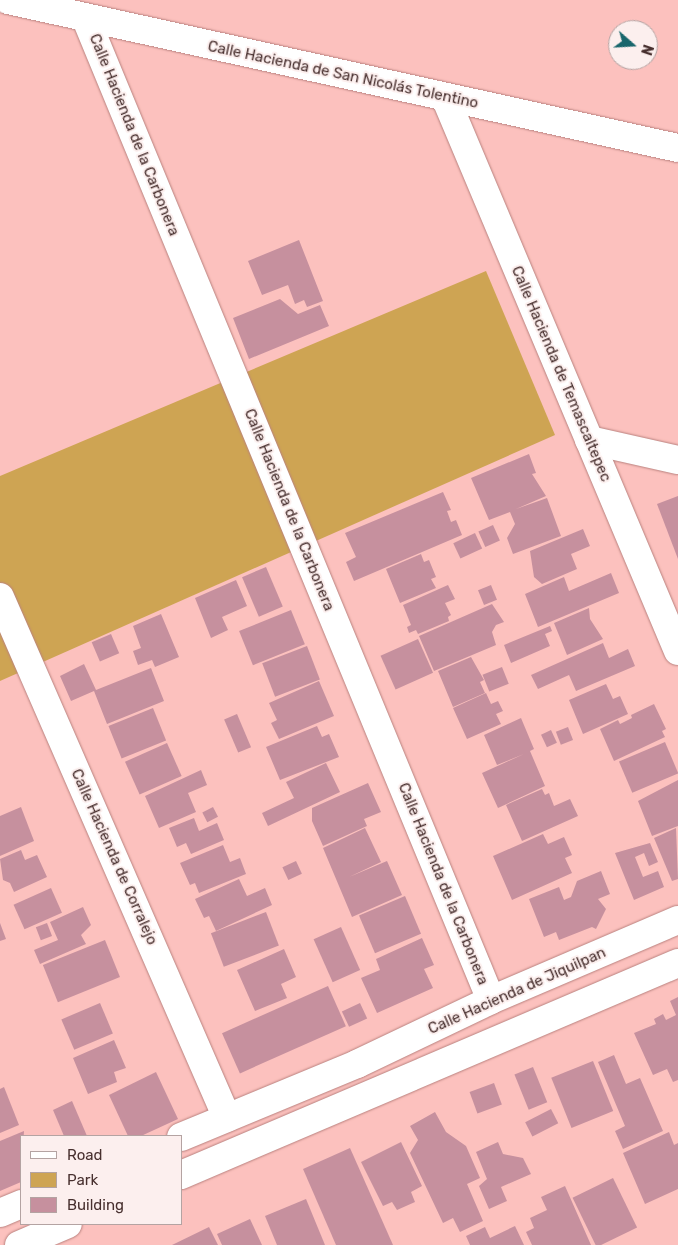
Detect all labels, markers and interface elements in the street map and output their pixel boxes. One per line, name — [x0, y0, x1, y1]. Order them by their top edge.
north arrow — [608, 20, 658, 70]
street label: Calle Hacienda de la Carbonera — [85, 31, 183, 239]
street label: Calle Hacienda de San Nicolás Tolentino — [206, 37, 480, 113]
text: N — [637, 42, 656, 57]
street label: Calle Hacienda de Temascaltepec — [507, 263, 615, 485]
street label: Calle Hacienda de la Carbonera — [240, 406, 338, 614]
street label: Calle Hacienda de Corralejo — [67, 766, 161, 948]
street label: Calle Hacienda de la Carbonera — [394, 780, 492, 988]
street label: Calle Hacienda de Jiquilpan — [425, 944, 609, 1038]
legend — [20, 1135, 182, 1225]
text: Road — [67, 1146, 103, 1164]
text: Park — [67, 1171, 98, 1189]
text: Building — [67, 1196, 124, 1214]

